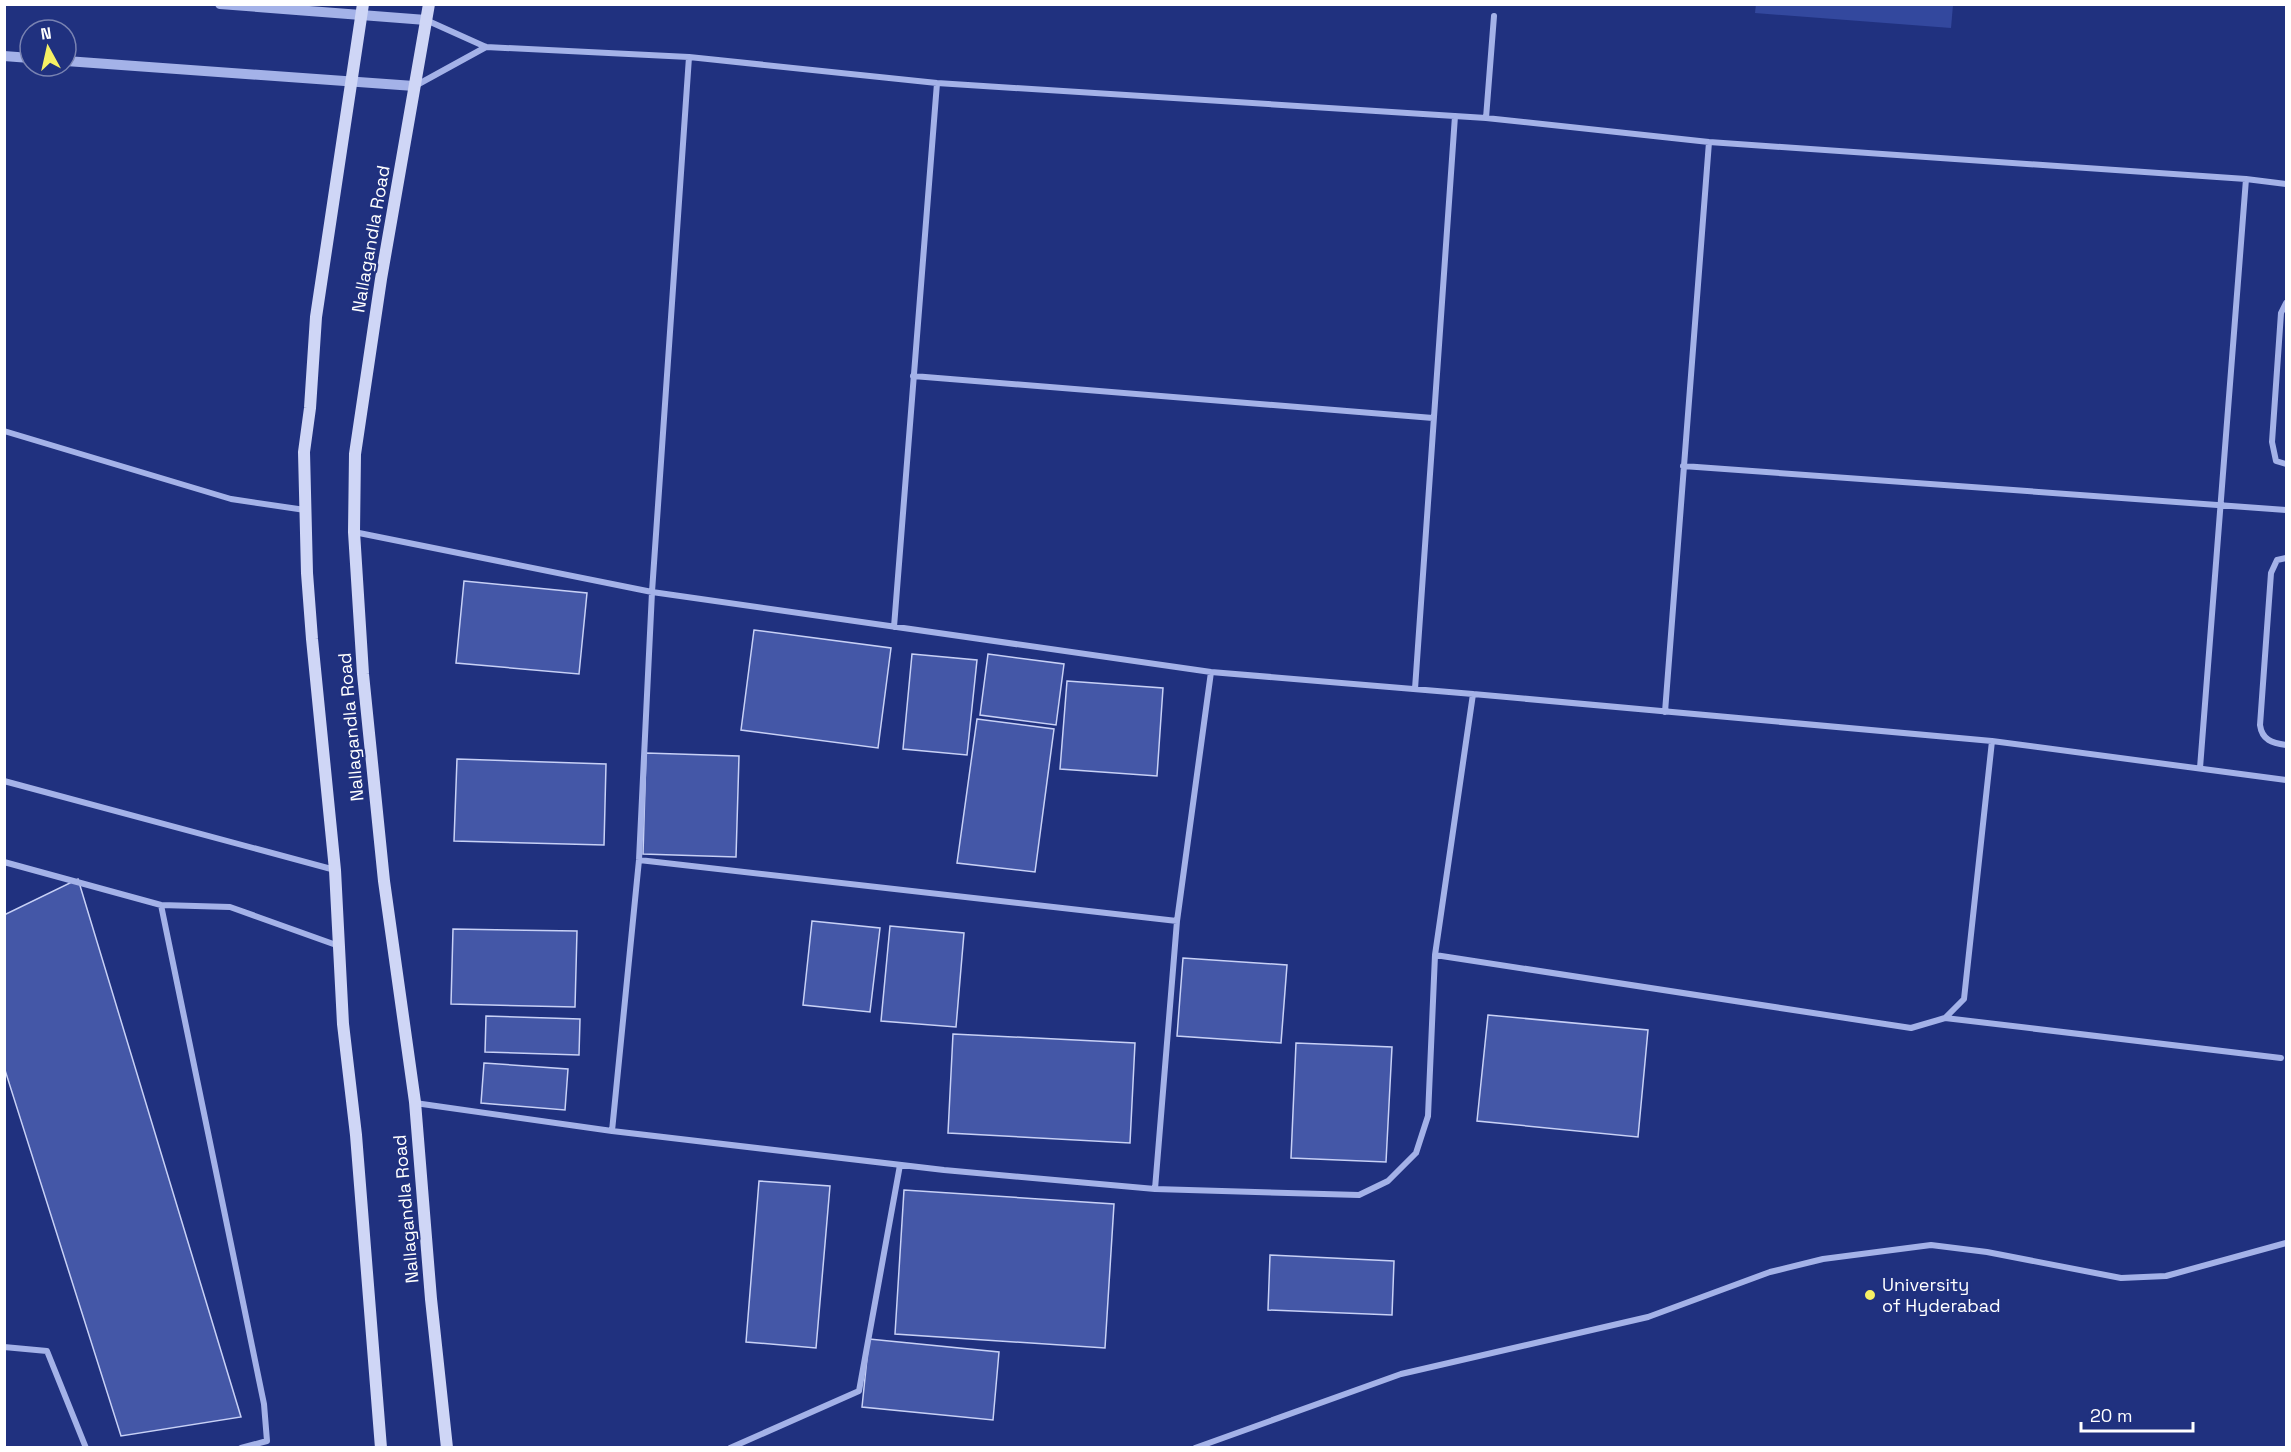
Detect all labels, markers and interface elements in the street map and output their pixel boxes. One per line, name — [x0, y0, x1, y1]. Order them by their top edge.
north arrow — [18, 18, 78, 78]
text: N — [39, 22, 53, 45]
street label: Nallagandla Road — [346, 163, 395, 314]
street label: Nallagandla Road — [333, 652, 368, 802]
street label: Nallagandla Road — [388, 1134, 423, 1284]
place label: University of Hyderabad — [1882, 1273, 2001, 1317]
marker: University of Hyderabad — [1863, 1288, 1877, 1302]
scale bar — [2081, 1395, 2194, 1433]
text: 20 m — [2090, 1404, 2133, 1427]

